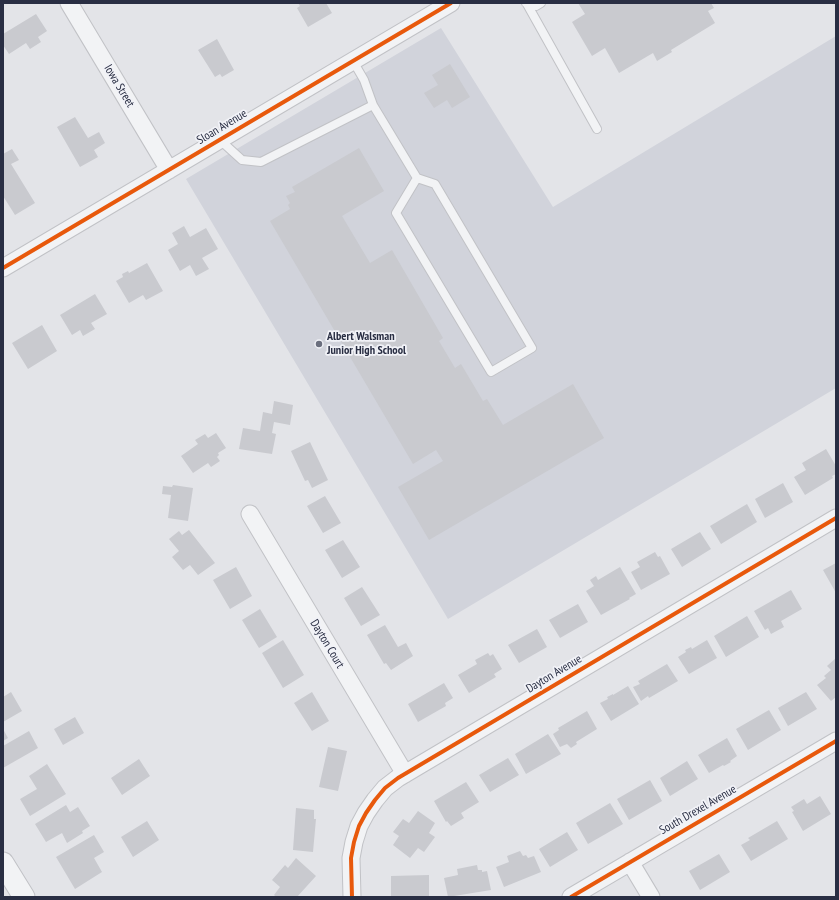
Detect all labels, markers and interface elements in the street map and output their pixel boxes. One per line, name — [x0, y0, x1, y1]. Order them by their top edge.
street label: Iowa Street — [101, 62, 137, 110]
street label: Sloan Avenue — [194, 106, 250, 148]
place label: Albert Walsman Junior High School — [327, 330, 406, 358]
marker: Albert Walsman Junior High School — [314, 339, 324, 349]
street label: Dayton Court — [307, 617, 347, 671]
street label: Dayton Avenue — [524, 652, 584, 696]
street label: South Drexel Avenue — [657, 782, 739, 838]

